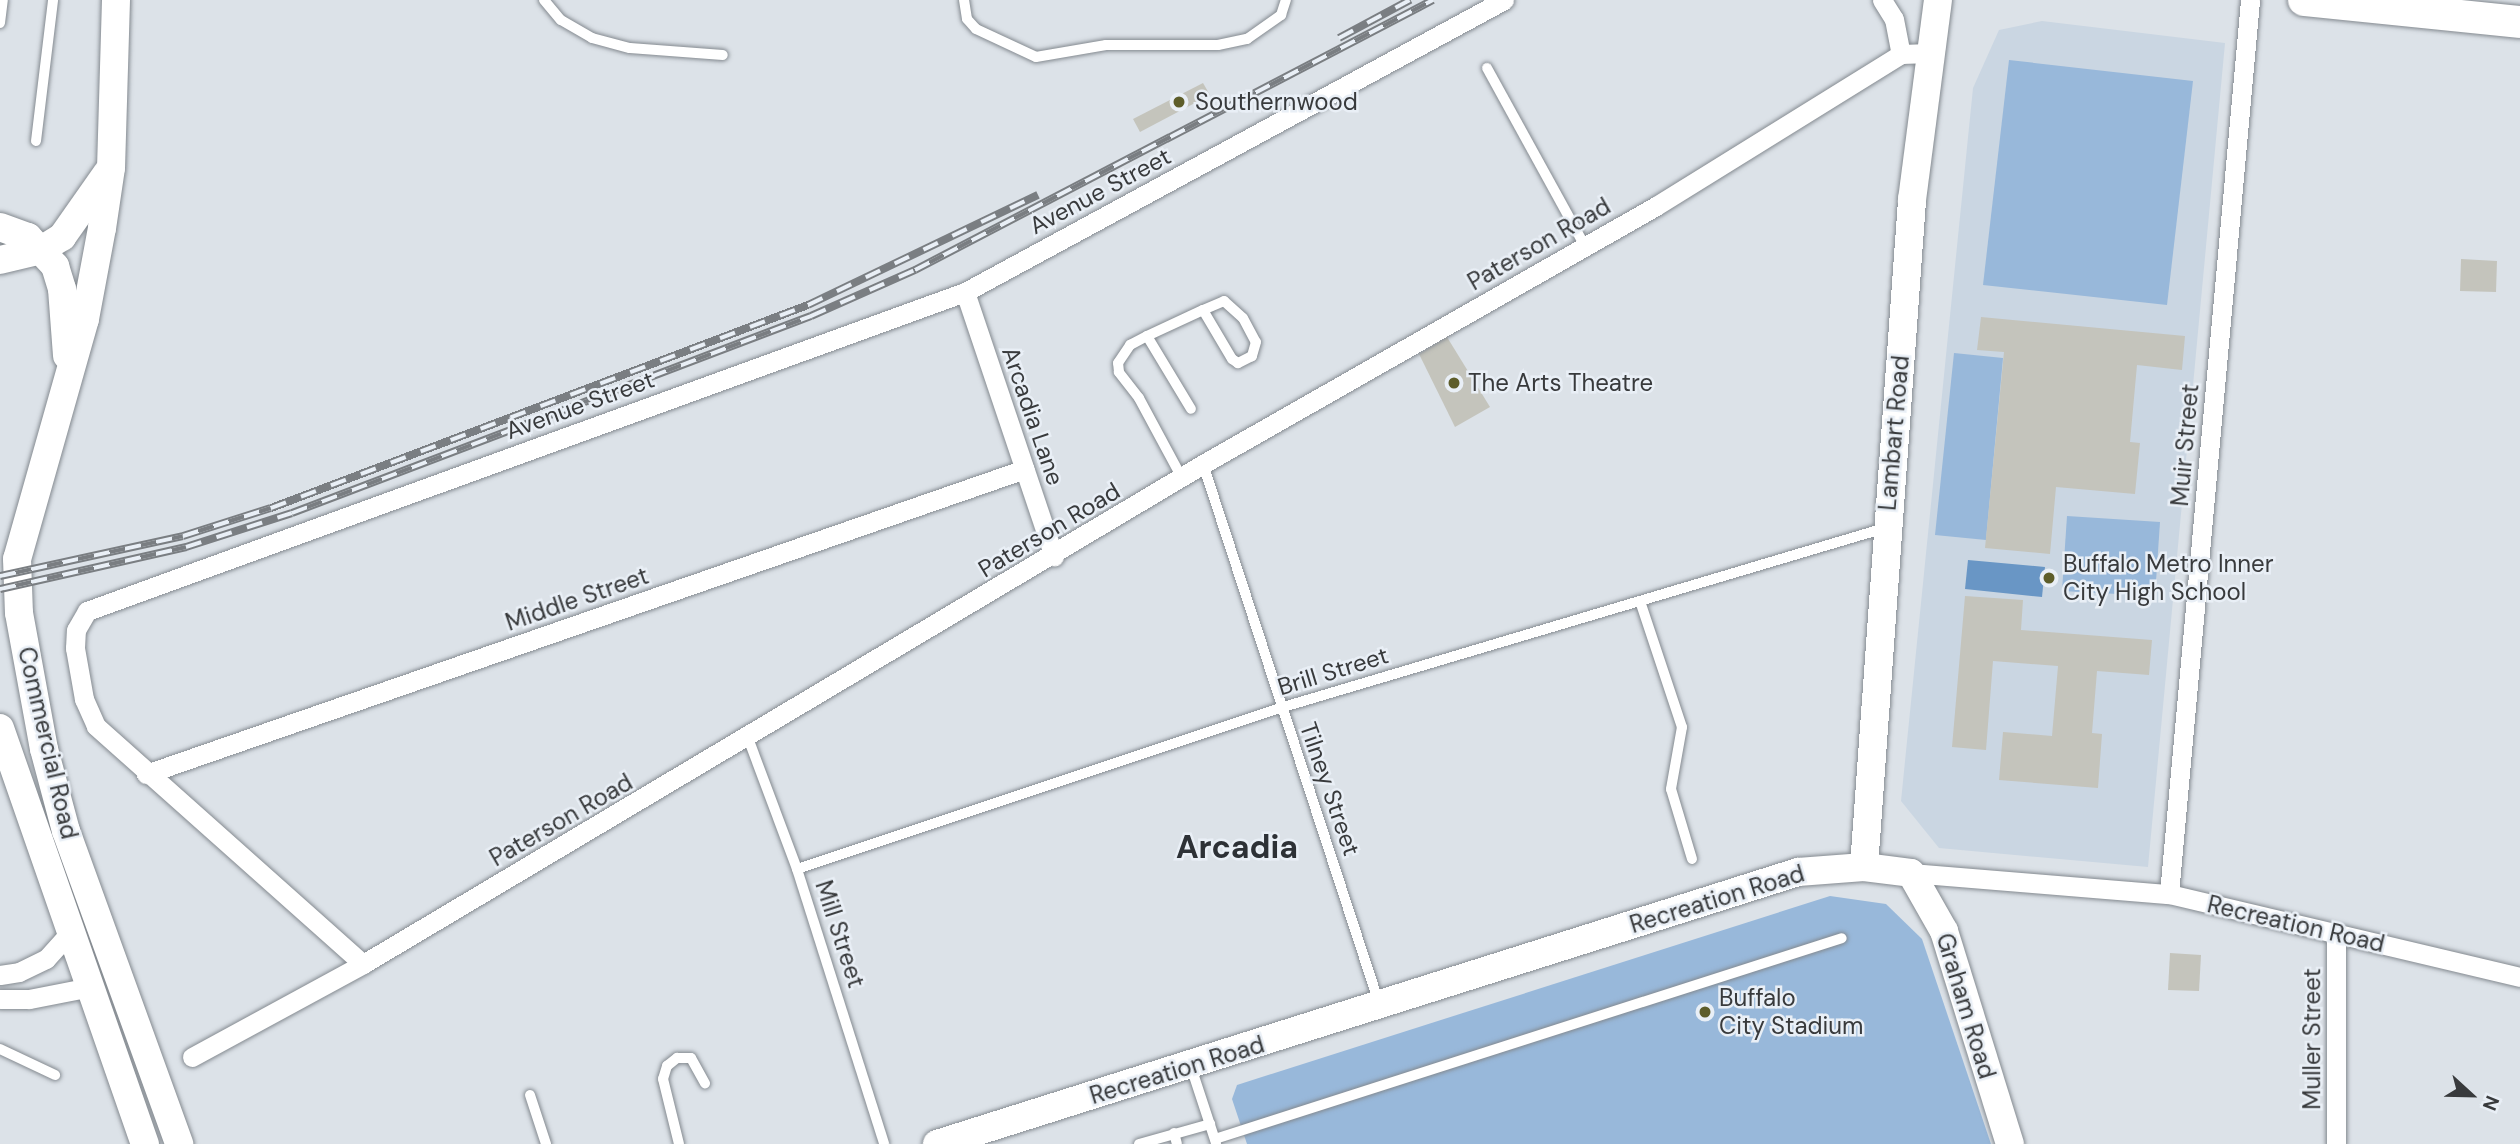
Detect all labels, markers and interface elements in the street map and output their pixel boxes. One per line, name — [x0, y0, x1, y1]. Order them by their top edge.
place label: Southernwood — [1195, 88, 1358, 116]
marker: Southernwood — [1169, 92, 1189, 112]
street label: Avenue Street — [1024, 142, 1176, 240]
street label: Paterson Road — [1463, 192, 1615, 296]
street label: Arcadia Lane — [996, 343, 1070, 489]
street label: Lambart Road — [1873, 354, 1915, 512]
street label: Avenue Street — [502, 365, 658, 445]
place label: The Arts Theatre — [1468, 369, 1653, 397]
marker: The Arts Theatre — [1446, 375, 1462, 391]
street label: Muir Street — [2165, 382, 2205, 508]
street label: Paterson Road — [973, 476, 1125, 584]
place label: Buffalo Metro Inner City High School — [2063, 550, 2274, 606]
street label: Middle Street — [502, 561, 652, 637]
marker: Buffalo Metro Inner City High School — [2041, 570, 2057, 586]
street label: Brill Street — [1274, 641, 1392, 701]
street label: Commercial Road — [12, 644, 84, 842]
street label: Tilney Street — [1294, 718, 1366, 860]
street label: Paterson Road — [485, 768, 637, 872]
district label: Arcadia — [1176, 828, 1298, 866]
street label: Recreation Road — [1626, 859, 1808, 939]
street label: Mill Street — [809, 877, 871, 991]
street label: Recreation Road — [2205, 890, 2387, 958]
street label: Graham Road — [1930, 930, 2002, 1082]
street label: Muller Street — [2298, 968, 2326, 1110]
place label: Buffalo City Stadium — [1719, 984, 1863, 1040]
marker: Buffalo City Stadium — [1697, 1004, 1713, 1020]
street label: Recreation Road — [1086, 1030, 1268, 1110]
north arrow — [2436, 1060, 2506, 1130]
text: N — [2477, 1092, 2505, 1114]

